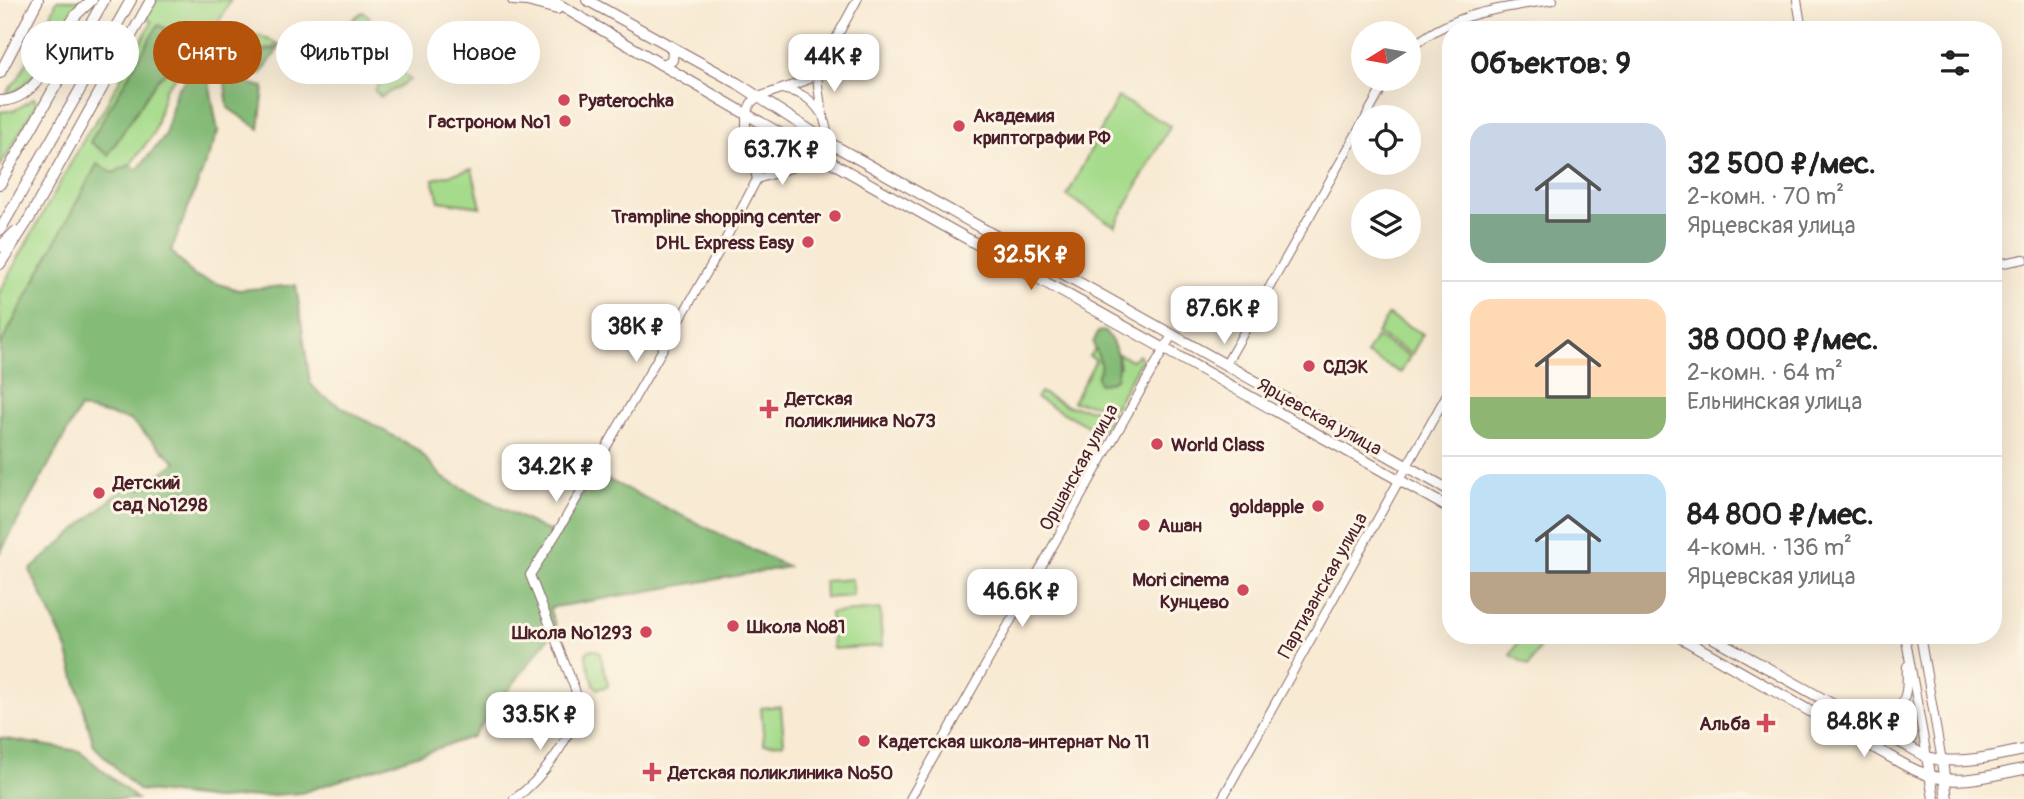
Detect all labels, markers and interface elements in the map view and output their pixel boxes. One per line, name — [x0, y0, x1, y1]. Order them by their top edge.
chip: Купить — [21, 21, 139, 84]
chip: Снять — [153, 21, 262, 84]
chip: Фильтры — [276, 21, 413, 84]
chip: Новое — [427, 21, 540, 84]
north arrow — [1351, 21, 1421, 91]
map controls — [1351, 21, 1421, 259]
pin: 44K ₽ — [785, 34, 883, 94]
text: 44K ₽ — [804, 42, 864, 71]
icon: filters — [1936, 44, 1974, 82]
text: Объектов: 9 — [1470, 45, 1631, 82]
place label: Pyaterochka — [578, 89, 674, 113]
marker: Pyaterochka — [556, 92, 572, 108]
place label: Академия криптографии РФ — [973, 104, 1111, 150]
button: locate — [1351, 105, 1421, 175]
place label: Гастроном №1 — [428, 110, 551, 134]
marker: Гастроном №1 — [557, 113, 573, 129]
marker: Академия криптографии РФ — [951, 118, 967, 134]
pin: 63.7K ₽ — [717, 128, 847, 187]
text: 63.7K ₽ — [744, 135, 820, 164]
text: 32 500 ₽/мес. — [1687, 145, 1876, 182]
icon: home — [1526, 151, 1610, 235]
text: 2-комн. · 70 m² — [1687, 182, 1844, 211]
button: layers — [1351, 189, 1421, 259]
place label: Trampline shopping center — [610, 205, 821, 229]
marker: Trampline shopping center — [827, 208, 843, 224]
text: Ярцевская улица — [1687, 211, 1856, 240]
place label: DHL Express Easy — [656, 231, 795, 255]
pin: 32.5K ₽ — [966, 232, 1096, 292]
marker: DHL Express Easy — [800, 234, 816, 250]
text: 32.5K ₽ — [993, 240, 1069, 269]
pin: 87.6K ₽ — [1159, 286, 1289, 346]
text: 87.6K ₽ — [1187, 294, 1261, 323]
pin: 38K ₽ — [587, 304, 685, 364]
text: 38K ₽ — [607, 312, 665, 341]
text: 38 000 ₽/мес. — [1687, 321, 1879, 358]
icon: home — [1526, 327, 1610, 411]
place label: СДЭК — [1323, 355, 1369, 379]
marker: СДЭК — [1301, 358, 1317, 374]
text: 2-комн. · 64 m² — [1687, 358, 1843, 387]
street label: Ярцевская улица — [1253, 373, 1386, 461]
place label: Детская поликлиника №73 — [784, 387, 936, 433]
text: Ельнинская улица — [1687, 387, 1862, 416]
marker: Детская поликлиника №73 — [759, 399, 779, 419]
street label: Оршанская улица — [1034, 400, 1124, 535]
place label: World Class — [1171, 433, 1265, 457]
marker: World Class — [1149, 436, 1165, 452]
pin: 34.2K ₽ — [491, 444, 621, 504]
text: 34.2K ₽ — [518, 452, 594, 481]
place label: Детский сад №1298 — [112, 471, 208, 517]
marker: Детский сад №1298 — [91, 485, 107, 501]
place label: goldapple — [1230, 495, 1305, 519]
text: 84 800 ₽/мес. — [1687, 496, 1874, 533]
marker: goldapple — [1310, 498, 1326, 514]
icon: home — [1526, 502, 1610, 586]
street label: Партизанская улица — [1273, 508, 1373, 663]
place label: Ашан — [1158, 514, 1202, 538]
marker: Ашан — [1136, 517, 1152, 533]
text: 4-комн. · 136 m² — [1687, 533, 1852, 562]
text: Ярцевская улица — [1687, 562, 1856, 591]
place label: Mori cinema Кунцево — [1132, 568, 1230, 614]
pin: 46.6K ₽ — [957, 570, 1087, 629]
text: 46.6K ₽ — [983, 577, 1061, 606]
marker: Mori cinema Кунцево — [1235, 582, 1251, 598]
place label: Школа №81 — [746, 615, 846, 639]
marker: Школа №81 — [725, 618, 741, 634]
place label: Школа №1293 — [511, 621, 632, 645]
marker: Школа №1293 — [638, 624, 654, 640]
pin: 33.5K ₽ — [475, 692, 605, 752]
text: 33.5K ₽ — [502, 700, 578, 729]
pin: 84.8K ₽ — [1799, 700, 1929, 759]
text: 84.8K ₽ — [1827, 707, 1901, 736]
place label: Альба — [1699, 712, 1750, 736]
marker: Альба — [1756, 713, 1776, 733]
place label: Кадетская школа-интернат № 11 — [878, 730, 1150, 754]
marker: Кадетская школа-интернат № 11 — [856, 733, 872, 749]
place label: Детская поликлиника №50 — [667, 761, 893, 785]
marker: Детская поликлиника №50 — [642, 762, 662, 782]

